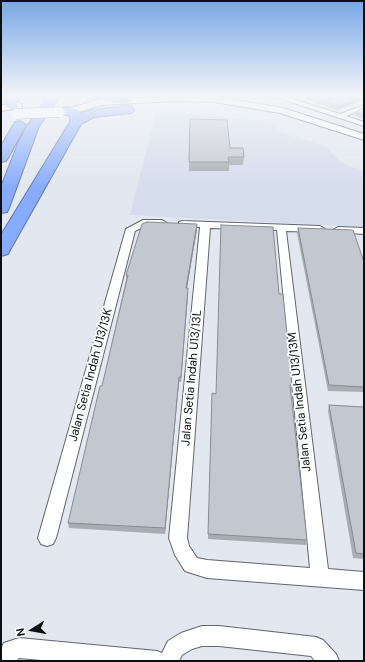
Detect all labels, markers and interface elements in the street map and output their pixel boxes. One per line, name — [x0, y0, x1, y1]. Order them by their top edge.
street label: Jalan Setia Indah U13/13K — [66, 307, 116, 443]
street label: Jalan Setia Indah U13/13L — [179, 309, 205, 447]
street label: Jalan Setia Indah U13/13M — [286, 331, 314, 473]
north arrow — [12, 610, 52, 650]
text: N — [13, 627, 28, 638]

